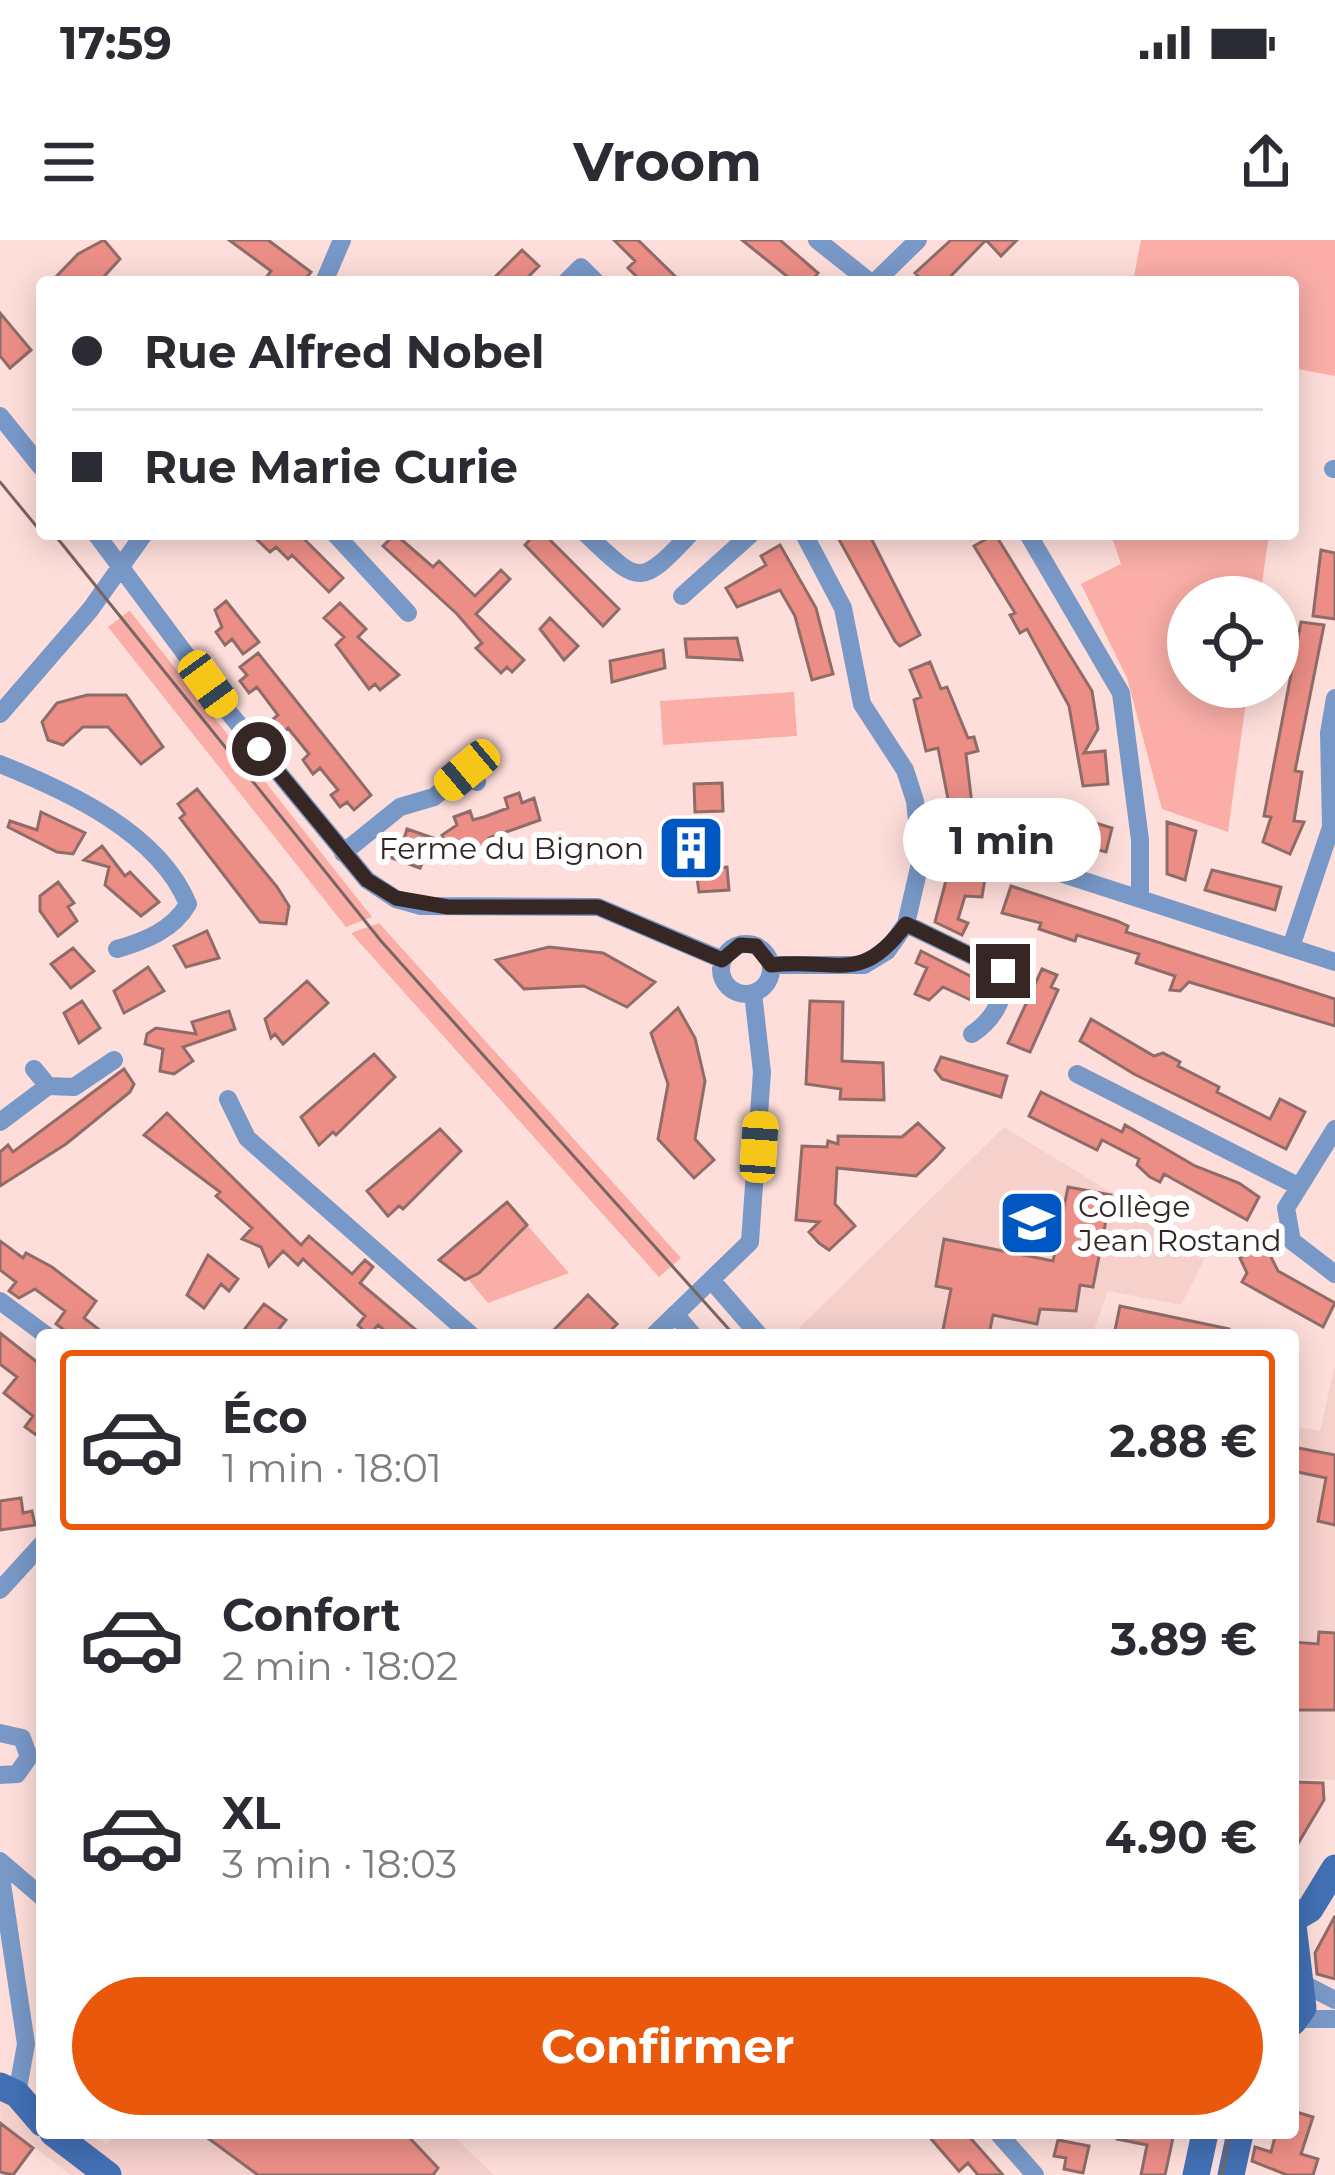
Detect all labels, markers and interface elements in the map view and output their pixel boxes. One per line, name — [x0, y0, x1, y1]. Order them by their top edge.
text: 17:59 — [60, 15, 172, 70]
icon: menu — [36, 129, 102, 195]
text: Vroom — [573, 129, 762, 195]
icon: share — [1233, 129, 1299, 195]
text: Rue Alfred Nobel — [144, 324, 545, 379]
text: Rue Marie Curie — [144, 439, 518, 494]
map controls — [1167, 576, 1299, 708]
button: locate — [1167, 576, 1299, 708]
car — [172, 644, 244, 724]
route start — [232, 722, 286, 776]
car — [428, 733, 506, 807]
callout: 1 min — [904, 797, 1102, 881]
building icon: Ferme du Bignon — [656, 813, 726, 883]
text: 1 min — [949, 816, 1055, 864]
place label: Ferme du Bignon — [379, 830, 644, 867]
route end — [976, 944, 1030, 998]
car — [739, 1110, 779, 1184]
school or university icon: Collège Jean Rostand — [997, 1188, 1067, 1258]
place label: Collège Jean Rostand — [1077, 1188, 1282, 1259]
icon: car — [78, 1386, 186, 1494]
text: Éco — [222, 1389, 308, 1444]
text: 2.88 € — [1109, 1413, 1257, 1468]
text: 1 min · 18:01 — [222, 1444, 442, 1492]
icon: car — [78, 1584, 186, 1692]
text: Confort — [222, 1587, 401, 1642]
text: 3.89 € — [1111, 1611, 1257, 1666]
text: 2 min · 18:02 — [222, 1642, 458, 1690]
icon: car — [78, 1782, 186, 1890]
text: XL — [222, 1785, 280, 1840]
text: 4.90 € — [1105, 1809, 1257, 1864]
text: 3 min · 18:03 — [222, 1840, 457, 1888]
button: Confirmer — [72, 1977, 1263, 2115]

